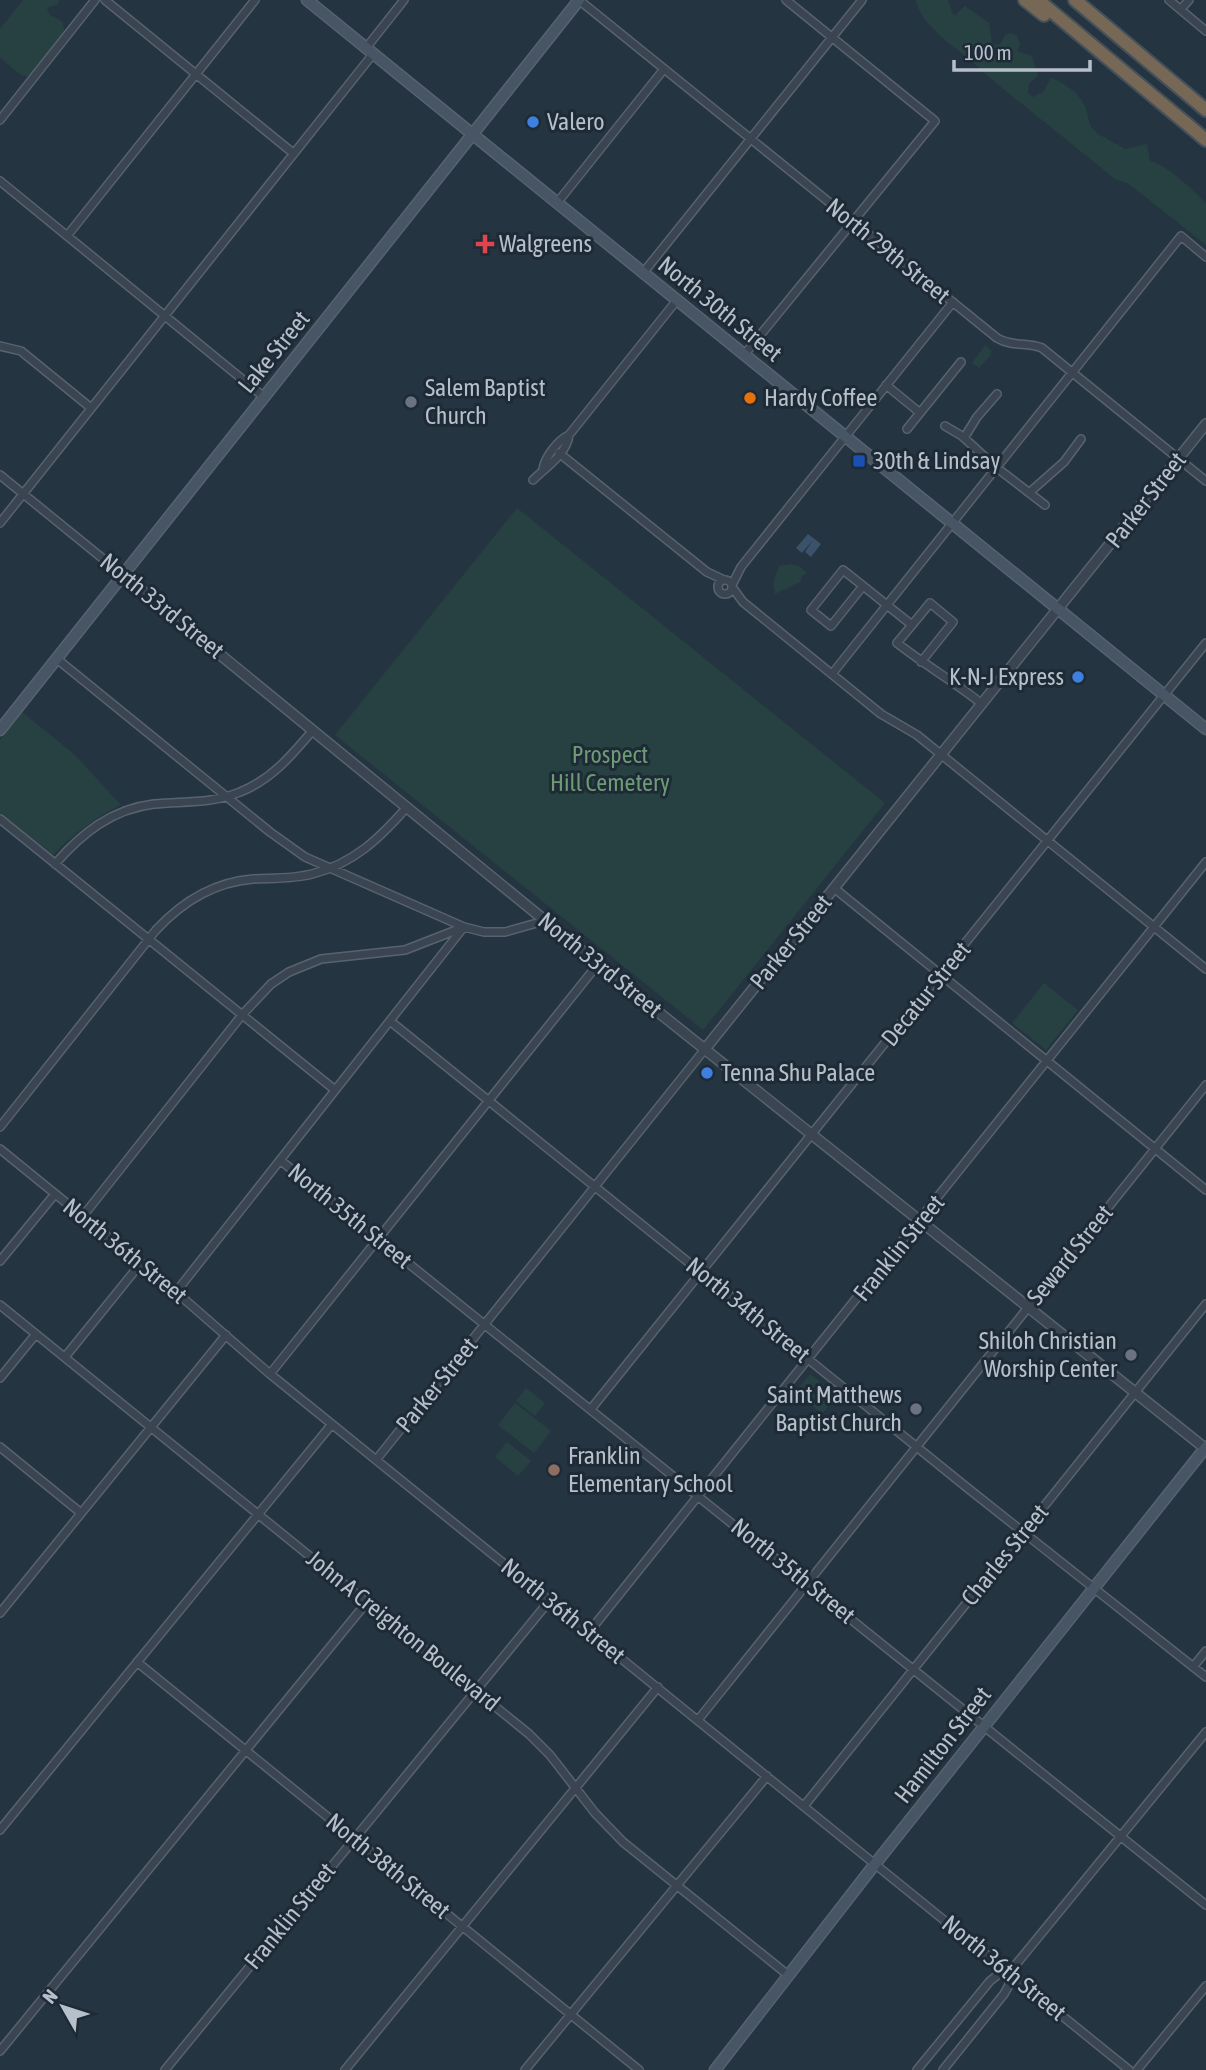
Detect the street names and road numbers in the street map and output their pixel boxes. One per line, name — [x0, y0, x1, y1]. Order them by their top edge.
street label: North 29th Street — [821, 193, 956, 309]
street label: North 30th Street — [653, 251, 788, 367]
street label: Lake Street — [232, 305, 315, 398]
street label: Parker Street — [1100, 447, 1191, 553]
street label: North 33rd Street — [95, 548, 230, 664]
street label: Parker Street — [744, 889, 837, 994]
street label: North 33rd Street — [533, 907, 668, 1023]
street label: Decatur Street — [876, 936, 976, 1051]
street label: North 35th Street — [283, 1158, 418, 1274]
street label: Franklin Street — [848, 1189, 950, 1306]
street label: North 36th Street — [58, 1193, 193, 1309]
street label: Seward Street — [1021, 1199, 1118, 1310]
street label: North 34th Street — [681, 1252, 816, 1368]
street label: Parker Street — [390, 1332, 483, 1437]
street label: Charles Street — [956, 1499, 1054, 1611]
street label: North 35th Street — [726, 1513, 861, 1629]
street label: John A Creighton Boulevard — [302, 1545, 505, 1717]
street label: North 36th Street — [496, 1553, 631, 1669]
street label: Hamilton Street — [889, 1681, 996, 1808]
street label: North 38th Street — [321, 1808, 456, 1924]
street label: Franklin Street — [239, 1857, 341, 1974]
street label: North 36th Street — [937, 1910, 1072, 2026]

